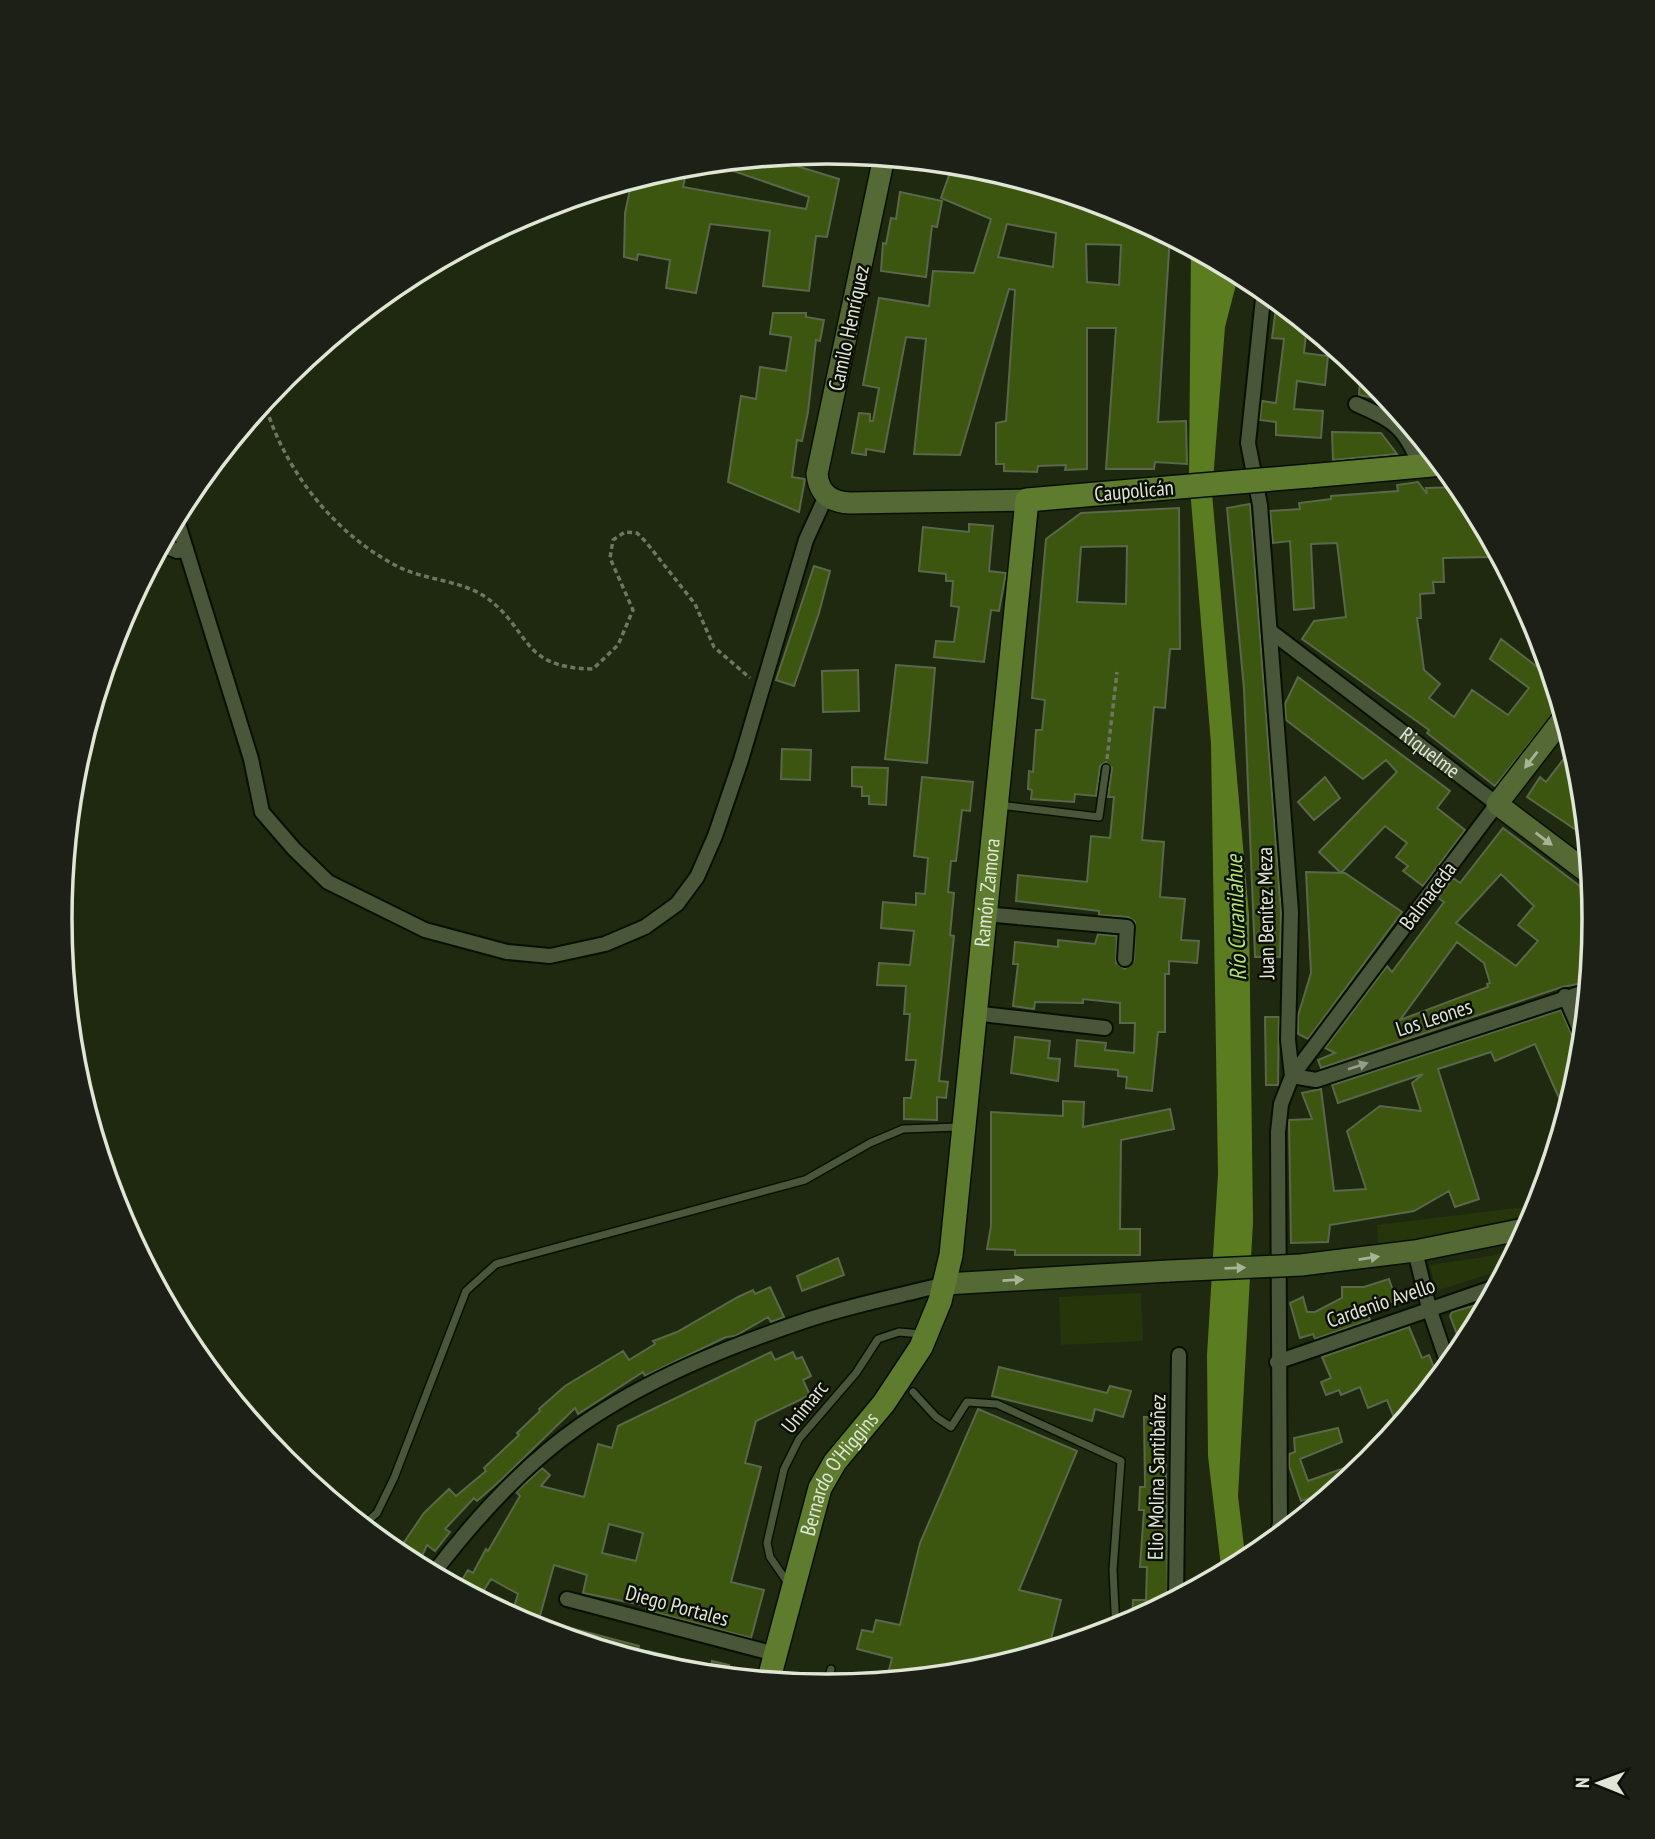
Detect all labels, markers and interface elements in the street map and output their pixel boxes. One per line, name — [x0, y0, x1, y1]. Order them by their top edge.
street label: Camilo Henríquez — [822, 262, 875, 393]
street label: Caupolicán — [1093, 474, 1175, 507]
street label: Riquelme — [1395, 721, 1466, 784]
one-way arrow — [1523, 751, 1538, 769]
one-way arrow — [1535, 832, 1553, 846]
street label: Ramón Zamora — [968, 837, 1006, 948]
street label: Juan Benítez Meza — [1251, 847, 1280, 980]
water label: Río Curanilahue — [1219, 853, 1252, 981]
street label: Balmaceda — [1393, 856, 1462, 935]
street label: Los Leones — [1392, 993, 1475, 1043]
one-way arrow — [1348, 1060, 1369, 1070]
one-way arrow — [1358, 1252, 1380, 1263]
one-way arrow — [1224, 1263, 1246, 1274]
street label: Cardenio Avello — [1323, 1271, 1439, 1334]
one-way arrow — [1003, 1274, 1025, 1285]
street label: Unimarc — [775, 1374, 834, 1439]
street label: Elio Molina Santibáñez — [1142, 1394, 1171, 1560]
street label: Bernardo O'Higgins — [794, 1406, 884, 1539]
street label: Diego Portales — [623, 1579, 732, 1632]
north arrow — [1564, 1748, 1634, 1818]
text: N — [1570, 1777, 1594, 1788]

